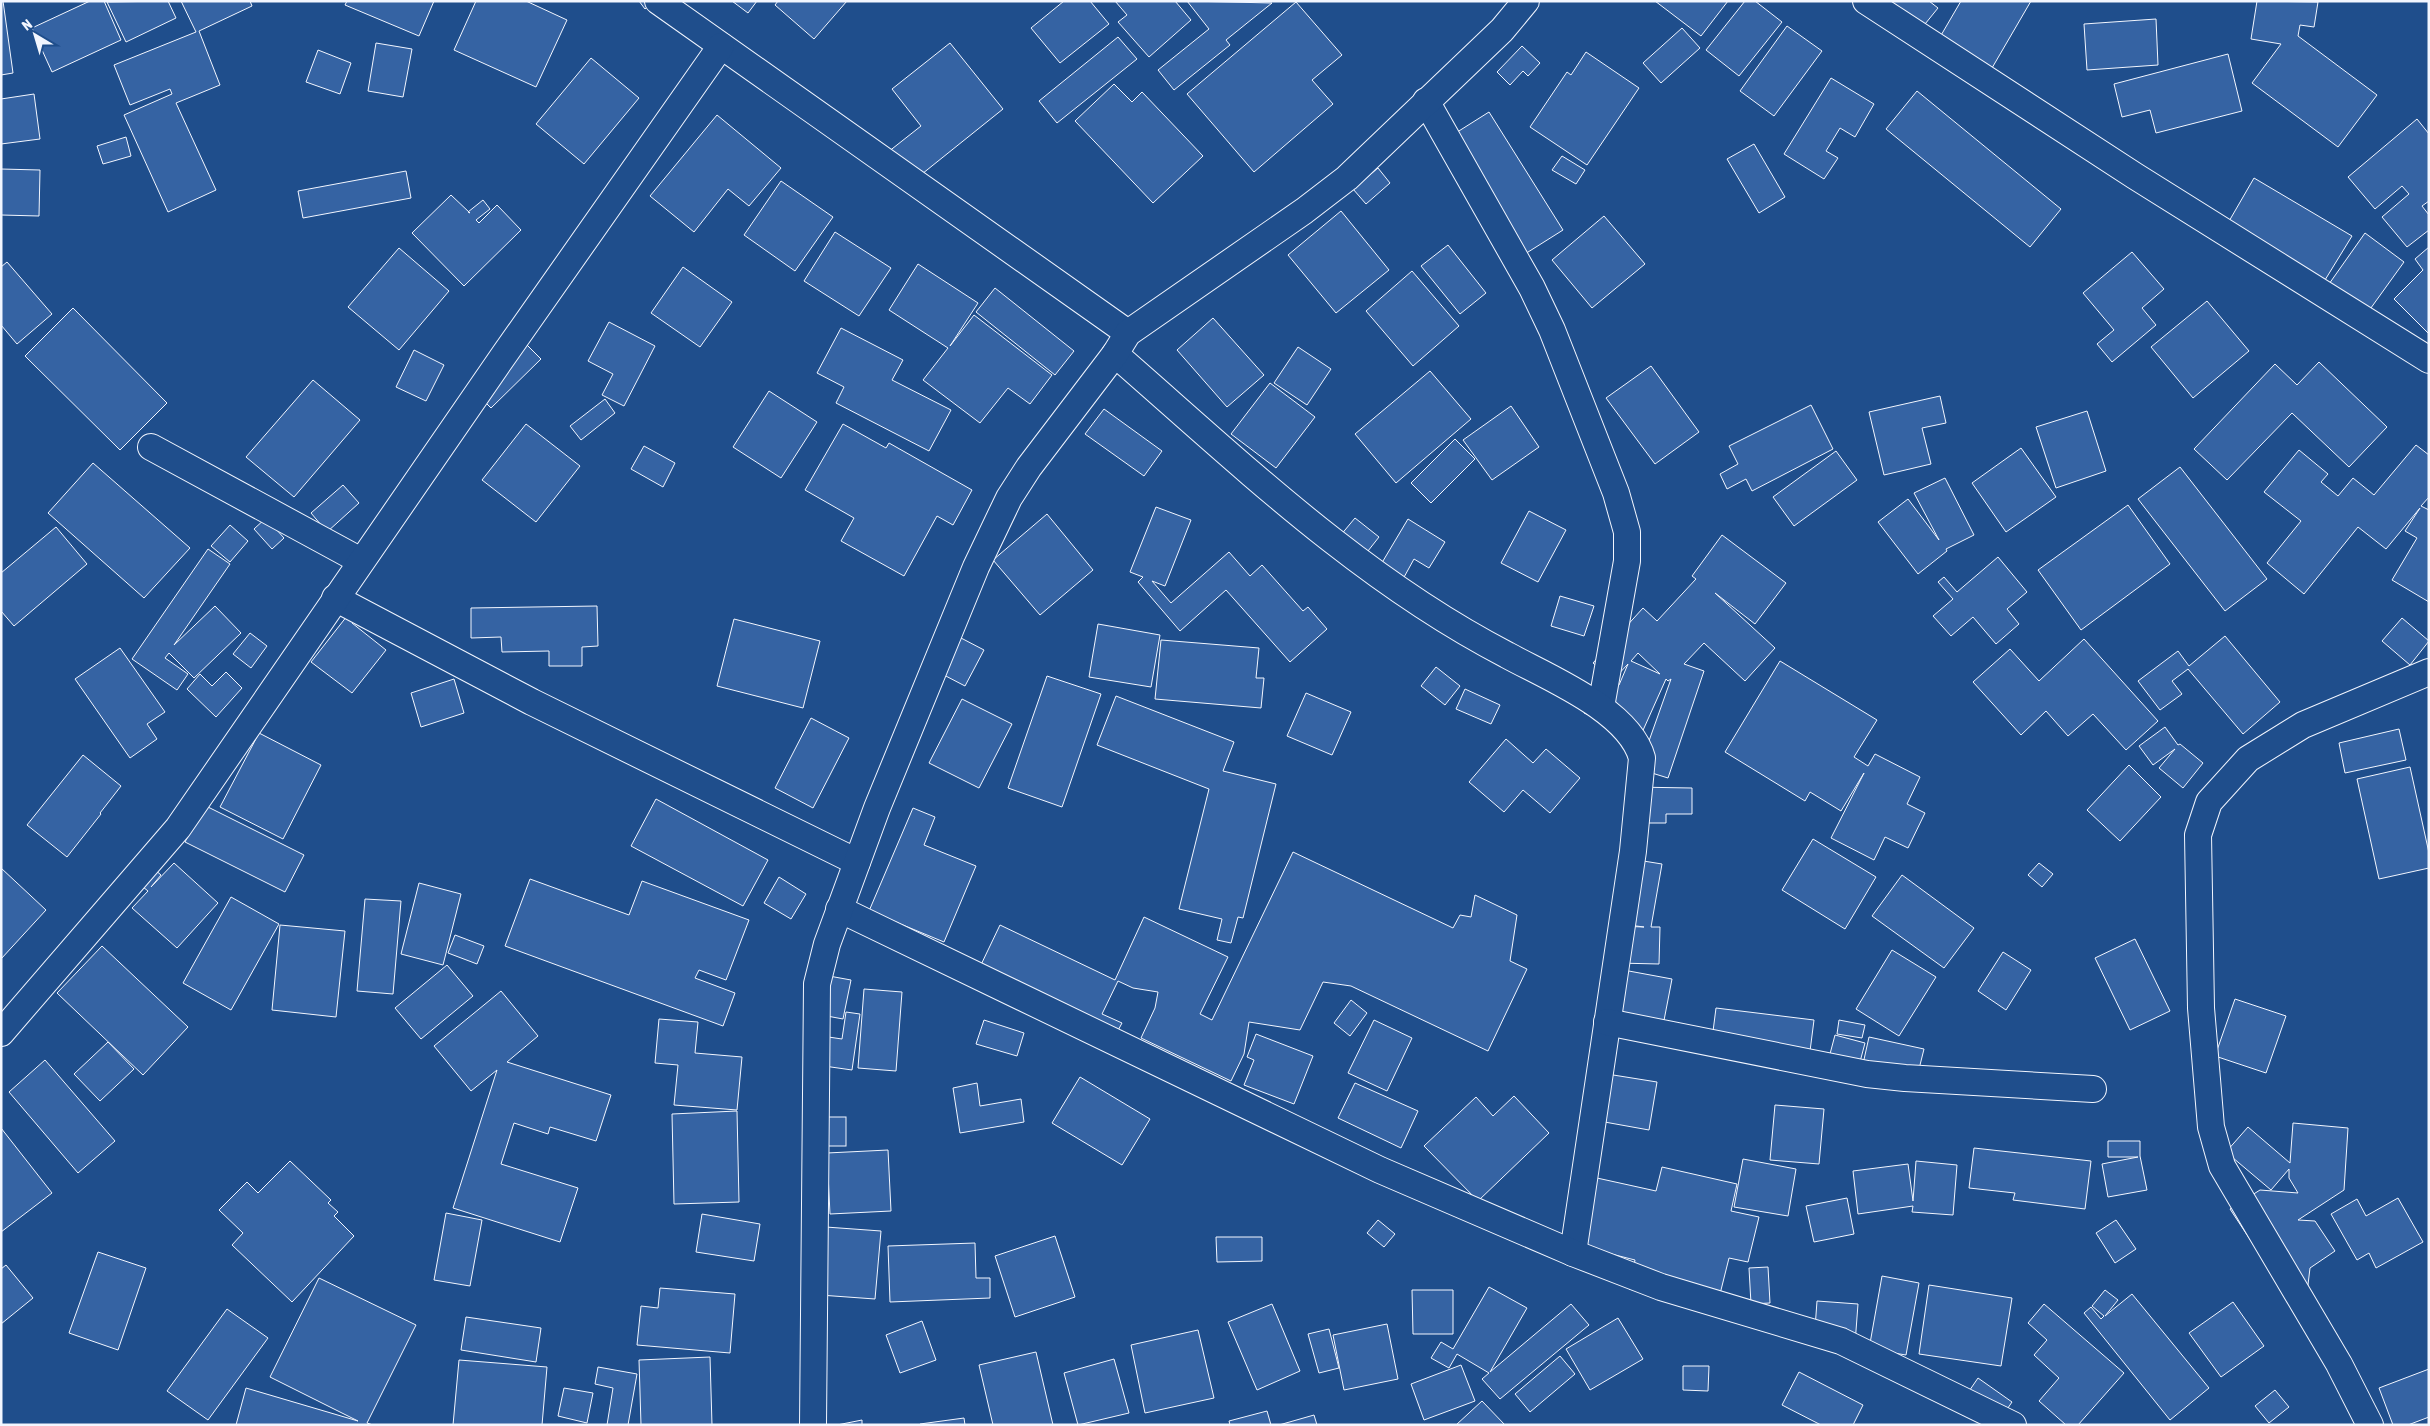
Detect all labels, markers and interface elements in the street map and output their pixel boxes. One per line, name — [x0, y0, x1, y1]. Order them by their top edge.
north arrow — [10, 10, 60, 60]
text: N — [19, 16, 35, 34]

